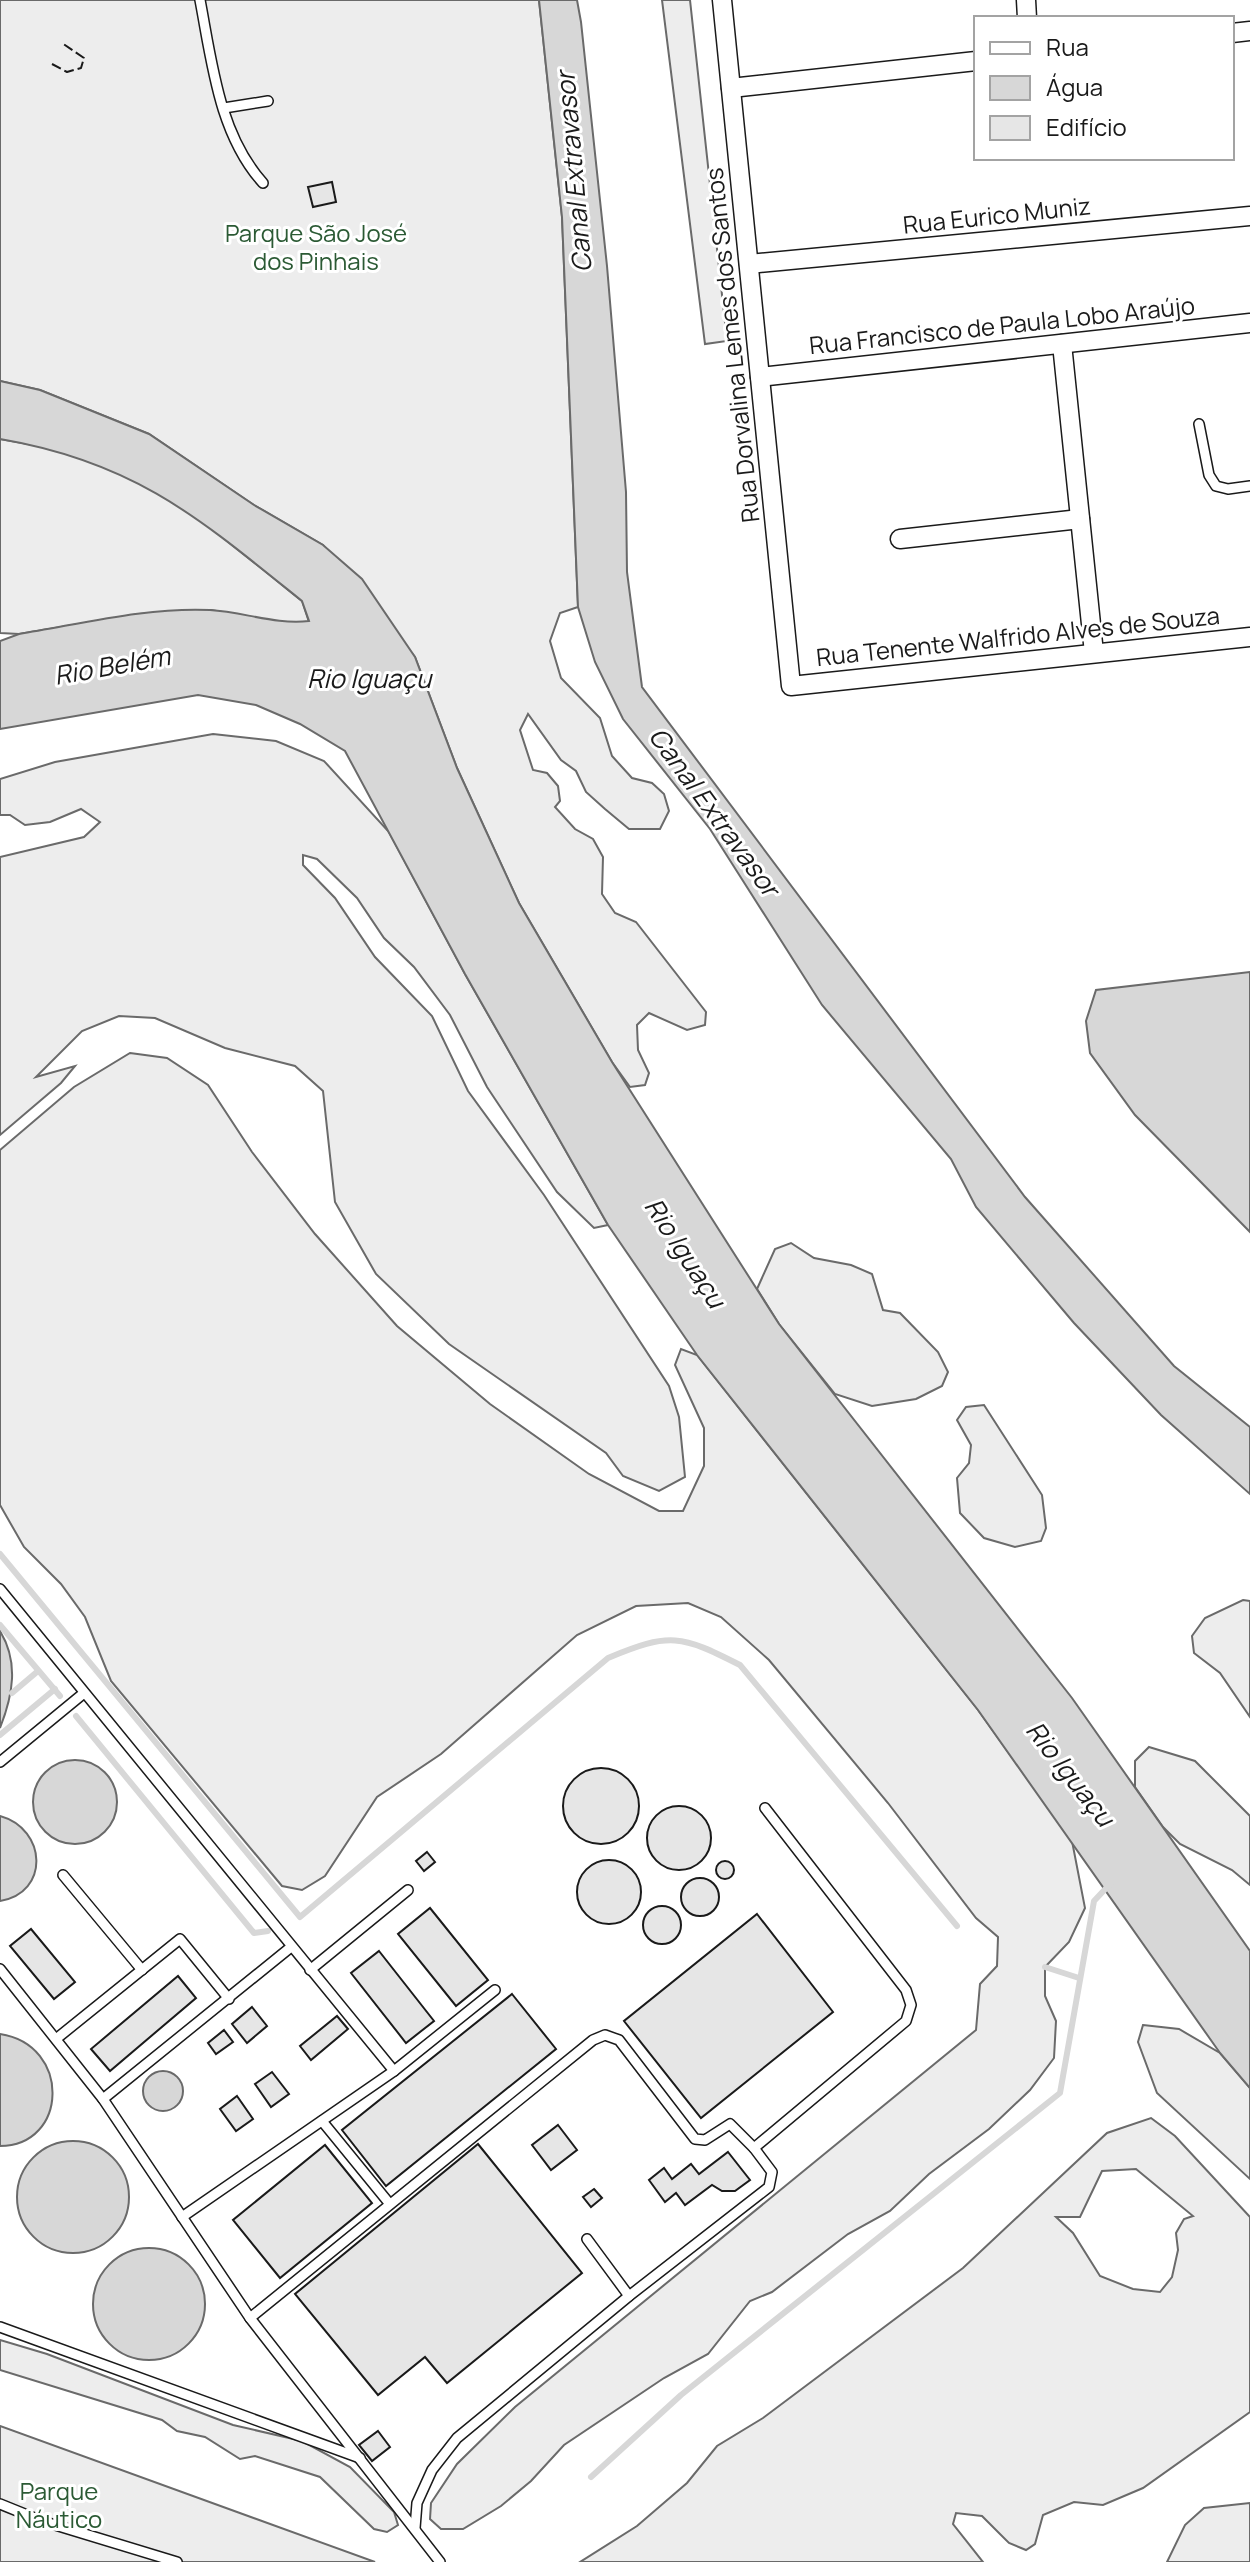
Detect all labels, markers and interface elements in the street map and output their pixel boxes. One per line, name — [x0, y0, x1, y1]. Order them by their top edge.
legend — [974, 16, 1234, 160]
text: Rua — [1046, 30, 1089, 63]
water label: Canal Extravasor — [546, 67, 600, 274]
text: Água — [1046, 70, 1103, 103]
text: Edifício — [1046, 110, 1127, 143]
street label: Rua Dorvalina Lemes dos Santos — [696, 166, 767, 524]
street label: Rua Eurico Muniz — [901, 188, 1092, 241]
park label: Parque São José dos Pinhais — [225, 216, 407, 277]
street label: Rua Francisco de Paula Lobo Araújo — [807, 288, 1196, 361]
street label: Rua Tenente Walfrido Alves de Souza — [814, 598, 1221, 673]
water label: Rio Belém — [51, 637, 175, 693]
water label: Rio Iguaçu — [307, 660, 434, 696]
water label: Canal Extravasor — [641, 719, 791, 906]
water label: Rio Iguaçu — [637, 1191, 736, 1316]
water label: Rio Iguaçu — [1018, 1713, 1125, 1835]
park label: Parque Náutico — [16, 2474, 102, 2535]

